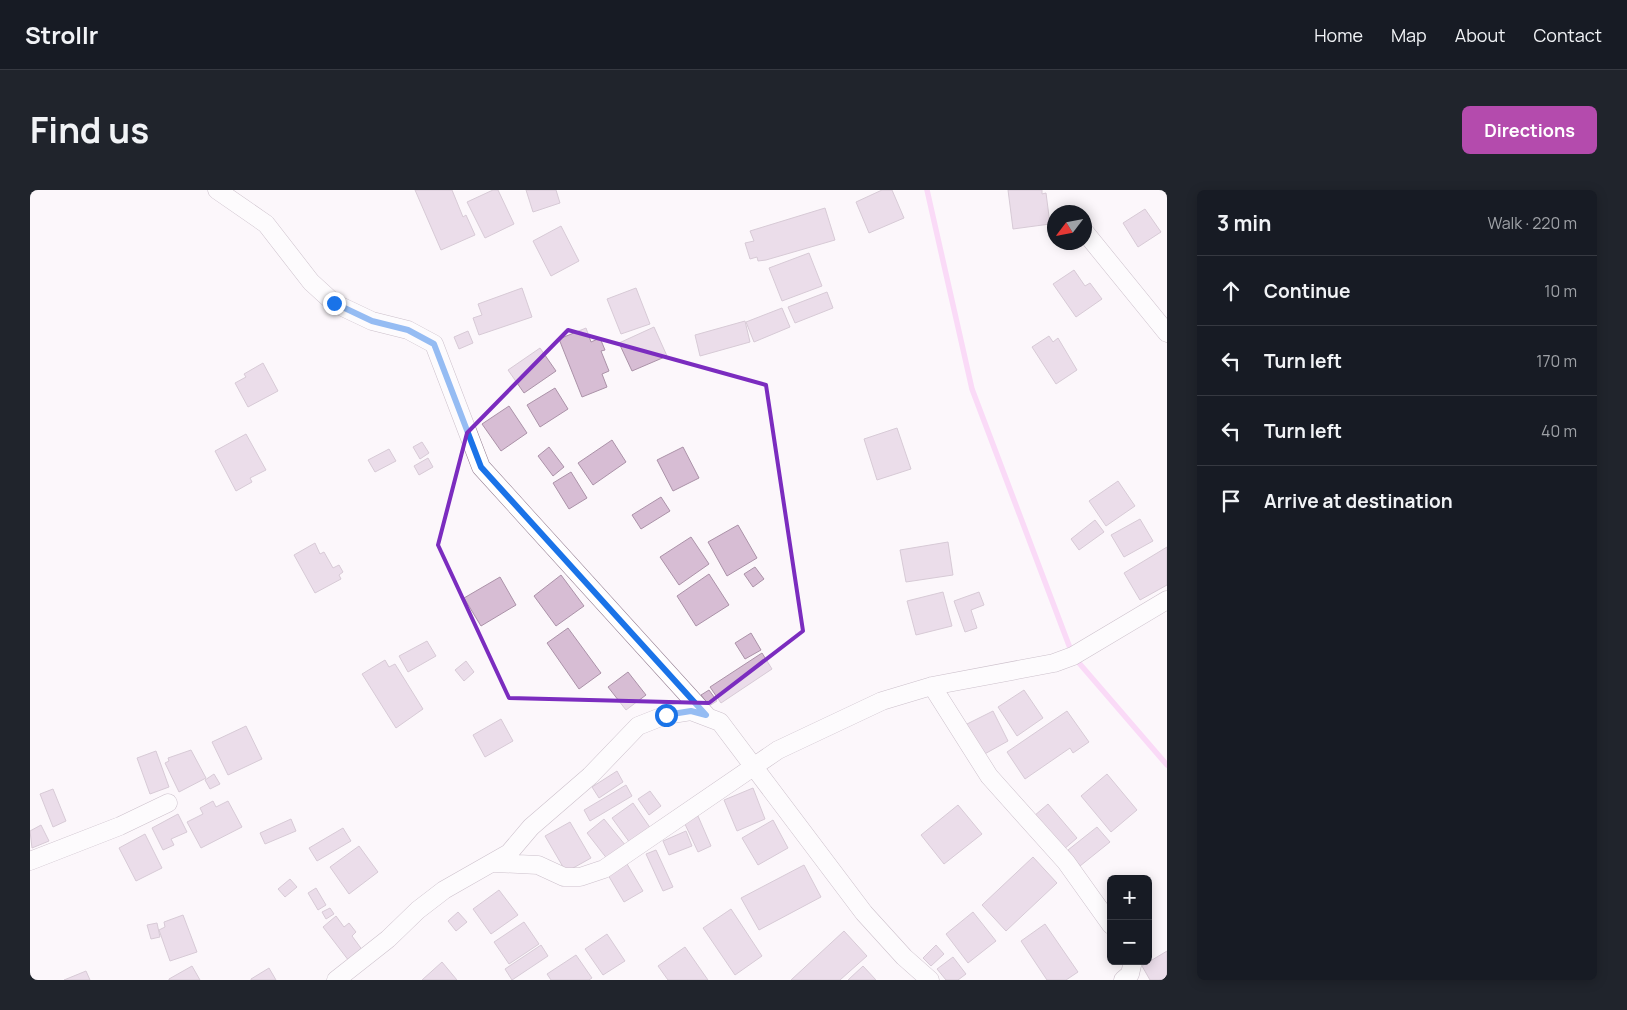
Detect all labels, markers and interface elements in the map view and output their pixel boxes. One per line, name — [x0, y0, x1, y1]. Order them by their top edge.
text: Strollr — [25, 18, 98, 51]
text: Home — [1314, 23, 1363, 47]
text: Map — [1391, 23, 1427, 47]
text: About — [1455, 23, 1505, 47]
text: Contact — [1533, 23, 1602, 47]
text: Find us — [30, 106, 149, 154]
button: Directions — [1462, 106, 1597, 154]
north arrow — [1047, 205, 1092, 250]
text: 3 min — [1217, 209, 1271, 237]
text: Walk · 220 m — [1487, 212, 1577, 234]
icon: ahead — [1217, 277, 1245, 305]
text: Continue — [1264, 278, 1350, 304]
text: 10 m — [1544, 280, 1577, 302]
route end — [323, 292, 346, 315]
icon: left — [1217, 347, 1245, 375]
text: Turn left — [1264, 348, 1342, 374]
text: 170 m — [1536, 350, 1577, 372]
icon: left — [1217, 417, 1245, 445]
text: Turn left — [1264, 418, 1342, 444]
text: 40 m — [1541, 420, 1577, 442]
icon: arrive — [1217, 487, 1245, 515]
text: Arrive at destination — [1264, 488, 1453, 514]
route start — [655, 704, 678, 727]
map controls — [1107, 875, 1152, 965]
button: + — [1107, 875, 1152, 920]
button: − — [1107, 920, 1152, 965]

